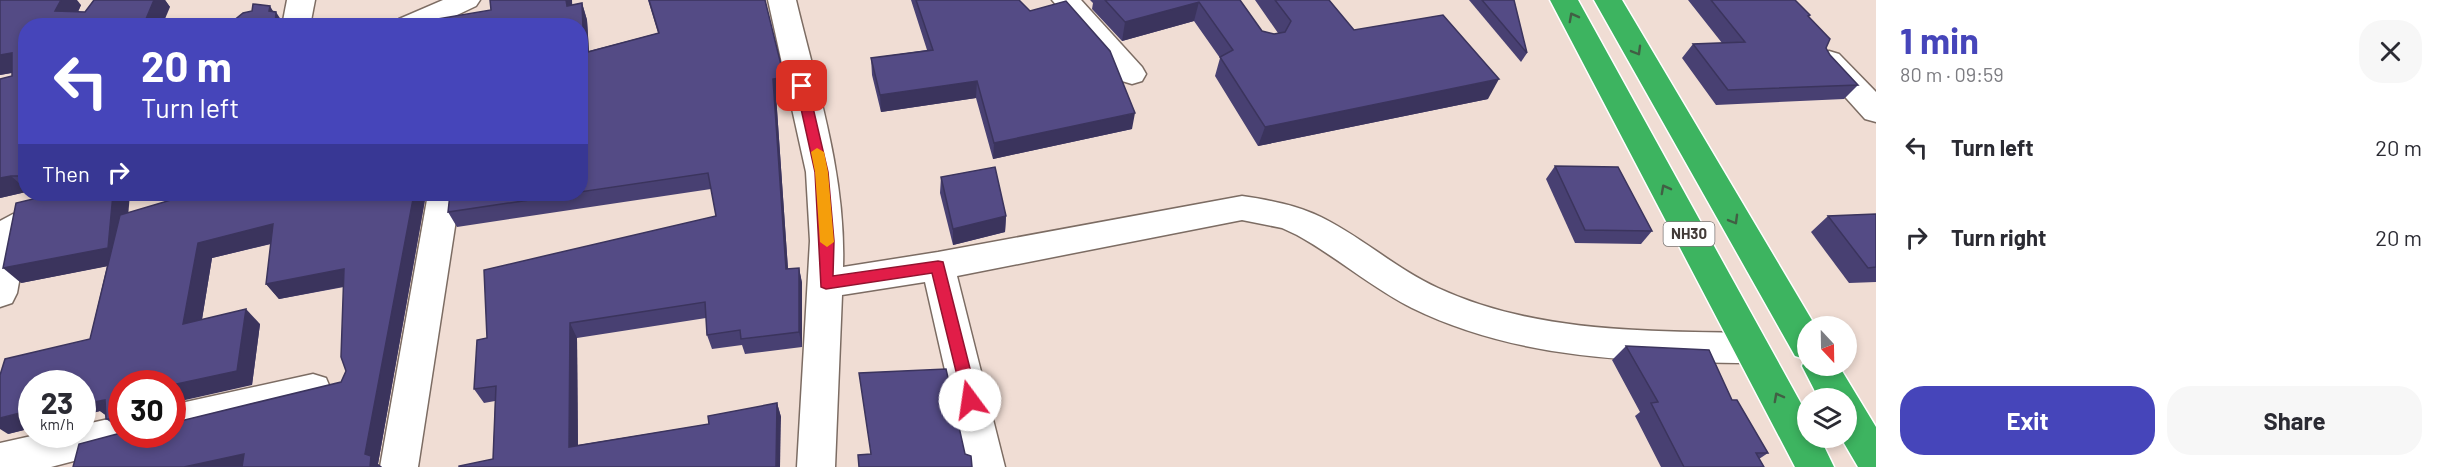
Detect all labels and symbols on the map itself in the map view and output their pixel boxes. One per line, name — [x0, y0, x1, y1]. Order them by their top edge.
one-way arrow — [1569, 12, 1580, 23]
one-way arrow — [1630, 45, 1642, 55]
pin — [776, 60, 827, 111]
one-way arrow — [1661, 184, 1672, 195]
one-way arrow — [1727, 214, 1739, 224]
road number: NH30 — [1664, 222, 1714, 246]
north arrow — [1797, 316, 1857, 376]
position arrow — [938, 368, 1002, 432]
speed limit sign: 30 — [108, 370, 186, 448]
one-way arrow — [1774, 393, 1785, 403]

